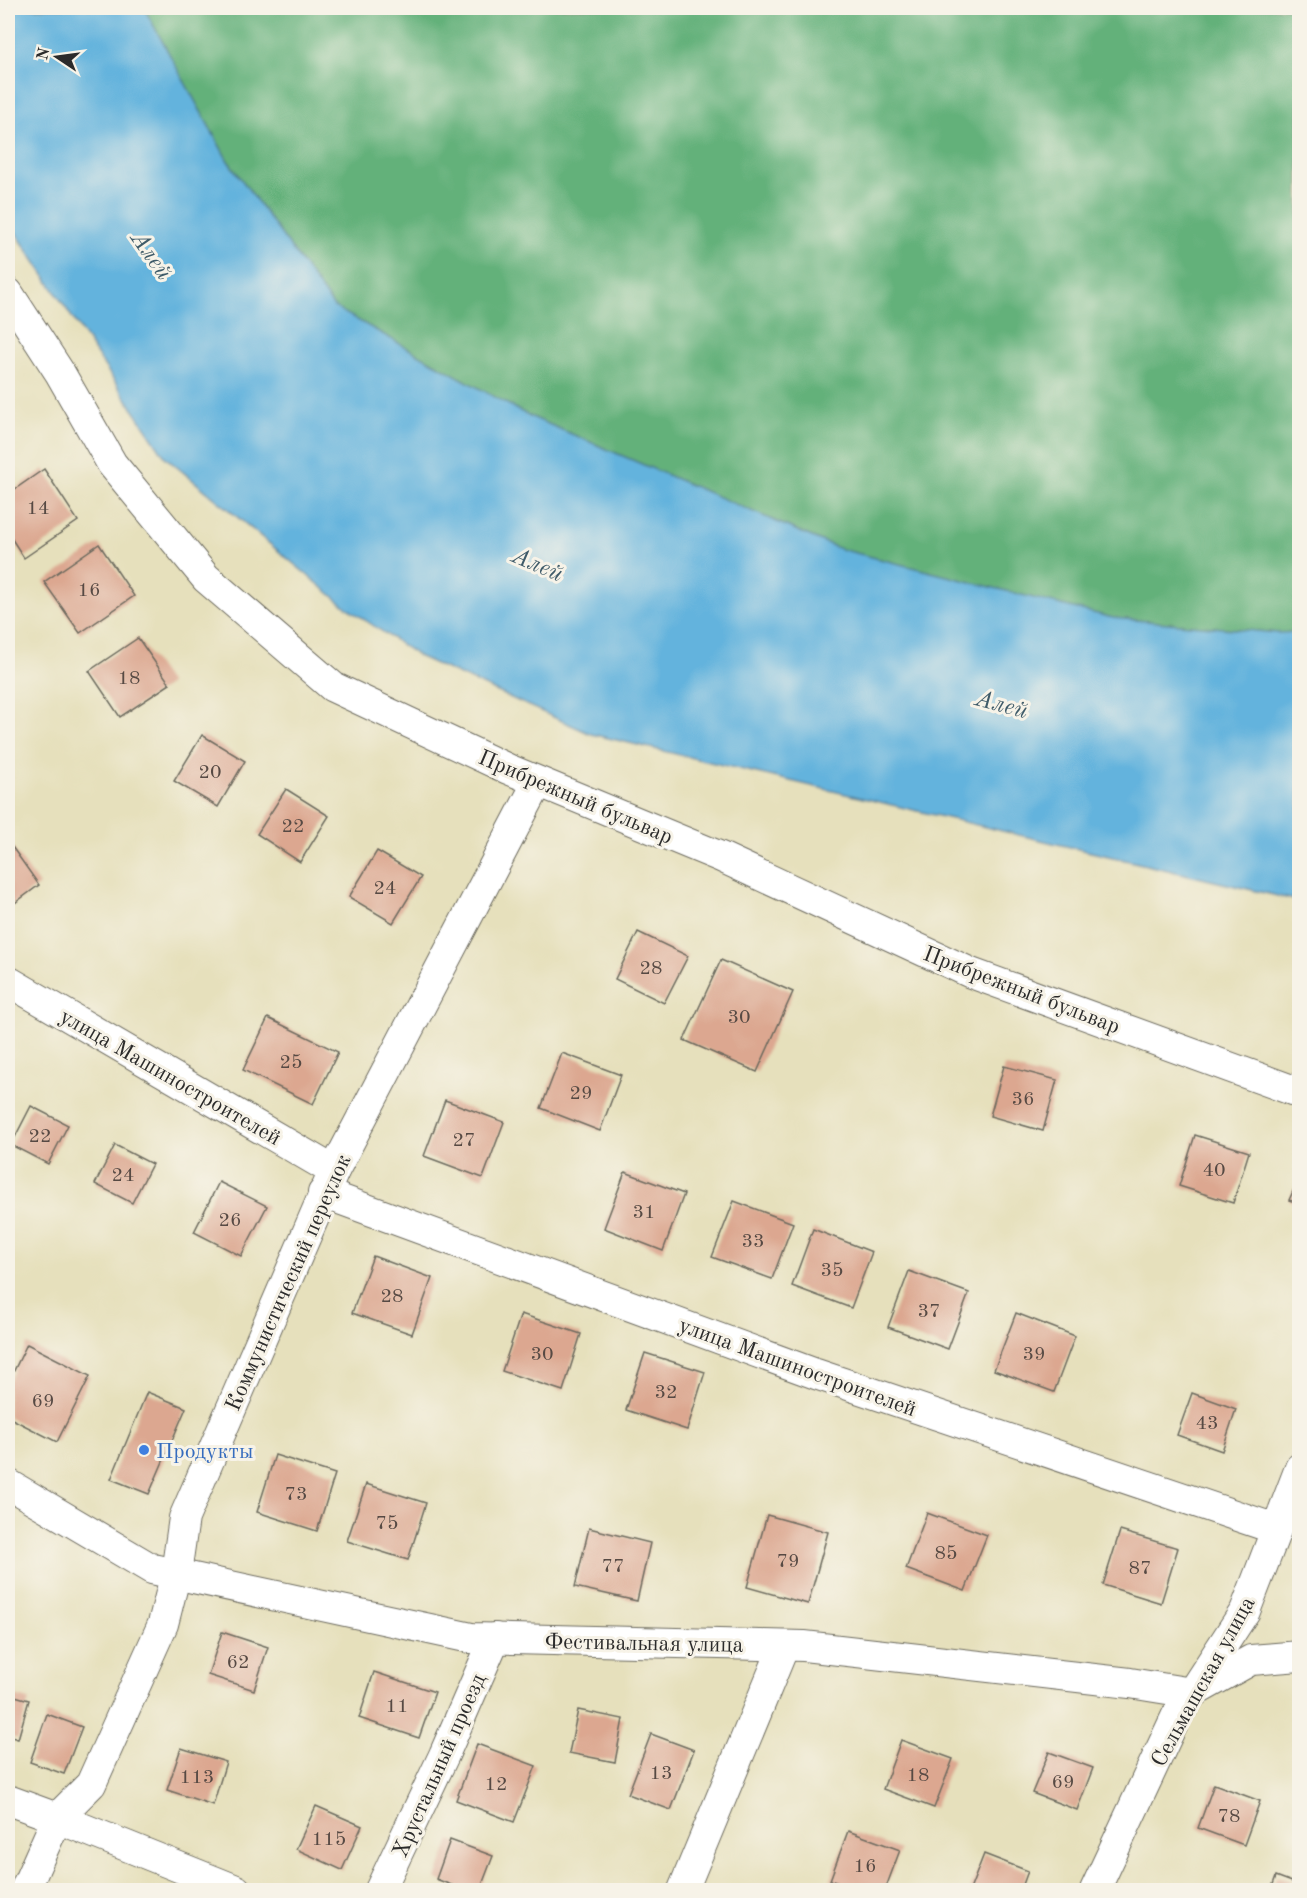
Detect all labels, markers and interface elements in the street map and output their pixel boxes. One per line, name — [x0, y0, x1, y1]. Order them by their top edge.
north arrow — [27, 27, 87, 87]
text: N — [35, 46, 54, 62]
water label: Алей — [124, 226, 176, 285]
house number: 14 — [26, 499, 50, 519]
water label: Алей — [506, 544, 567, 587]
house number: 16 — [77, 581, 101, 601]
house number: 18 — [117, 669, 141, 689]
water label: Алей — [971, 687, 1031, 725]
street label: Прибрежный бульвар — [475, 747, 676, 849]
house number: 20 — [198, 763, 222, 783]
house number: 22 — [281, 817, 305, 837]
house number: 24 — [373, 879, 397, 899]
street label: Прибрежный бульвар — [920, 943, 1123, 1039]
house number: 28 — [639, 959, 663, 979]
street label: улица Машиностроителей — [56, 1005, 284, 1150]
house number: 30 — [727, 1008, 751, 1028]
house number: 25 — [279, 1053, 303, 1073]
house number: 29 — [569, 1084, 593, 1104]
house number: 36 — [1011, 1090, 1035, 1110]
house number: 22 — [28, 1127, 52, 1147]
house number: 27 — [452, 1131, 476, 1151]
street label: Коммунистический переулок — [222, 1151, 355, 1414]
house number: 40 — [1202, 1161, 1226, 1181]
house number: 24 — [111, 1166, 135, 1186]
house number: 31 — [632, 1203, 656, 1223]
house number: 26 — [218, 1211, 242, 1231]
house number: 33 — [741, 1232, 765, 1252]
house number: 35 — [820, 1261, 844, 1281]
house number: 28 — [380, 1287, 404, 1307]
house number: 37 — [917, 1302, 941, 1322]
street label: улица Машиностроителей — [676, 1315, 919, 1421]
house number: 30 — [530, 1345, 554, 1365]
house number: 39 — [1022, 1345, 1046, 1365]
house number: 32 — [654, 1383, 678, 1403]
house number: 69 — [31, 1392, 55, 1412]
house number: 43 — [1195, 1414, 1219, 1434]
place label: Продукты — [156, 1441, 253, 1463]
marker: Продукты — [137, 1443, 151, 1457]
house number: 73 — [284, 1485, 308, 1505]
house number: 75 — [375, 1514, 399, 1534]
house number: 85 — [934, 1544, 958, 1564]
house number: 79 — [776, 1552, 800, 1572]
house number: 77 — [601, 1557, 625, 1577]
house number: 87 — [1128, 1559, 1152, 1579]
street label: Сельмашская улица — [1148, 1593, 1260, 1771]
street label: Фестивальная улица — [544, 1631, 744, 1657]
house number: 62 — [226, 1653, 250, 1673]
street label: Хрустальный проезд — [389, 1671, 490, 1861]
house number: 11 — [385, 1697, 409, 1717]
house number: 13 — [649, 1764, 673, 1784]
house number: 18 — [906, 1766, 930, 1786]
house number: 113 — [180, 1768, 214, 1788]
house number: 69 — [1051, 1773, 1075, 1793]
house number: 12 — [484, 1775, 508, 1795]
house number: 78 — [1217, 1807, 1241, 1827]
house number: 115 — [312, 1830, 346, 1850]
house number: 16 — [853, 1857, 877, 1877]

